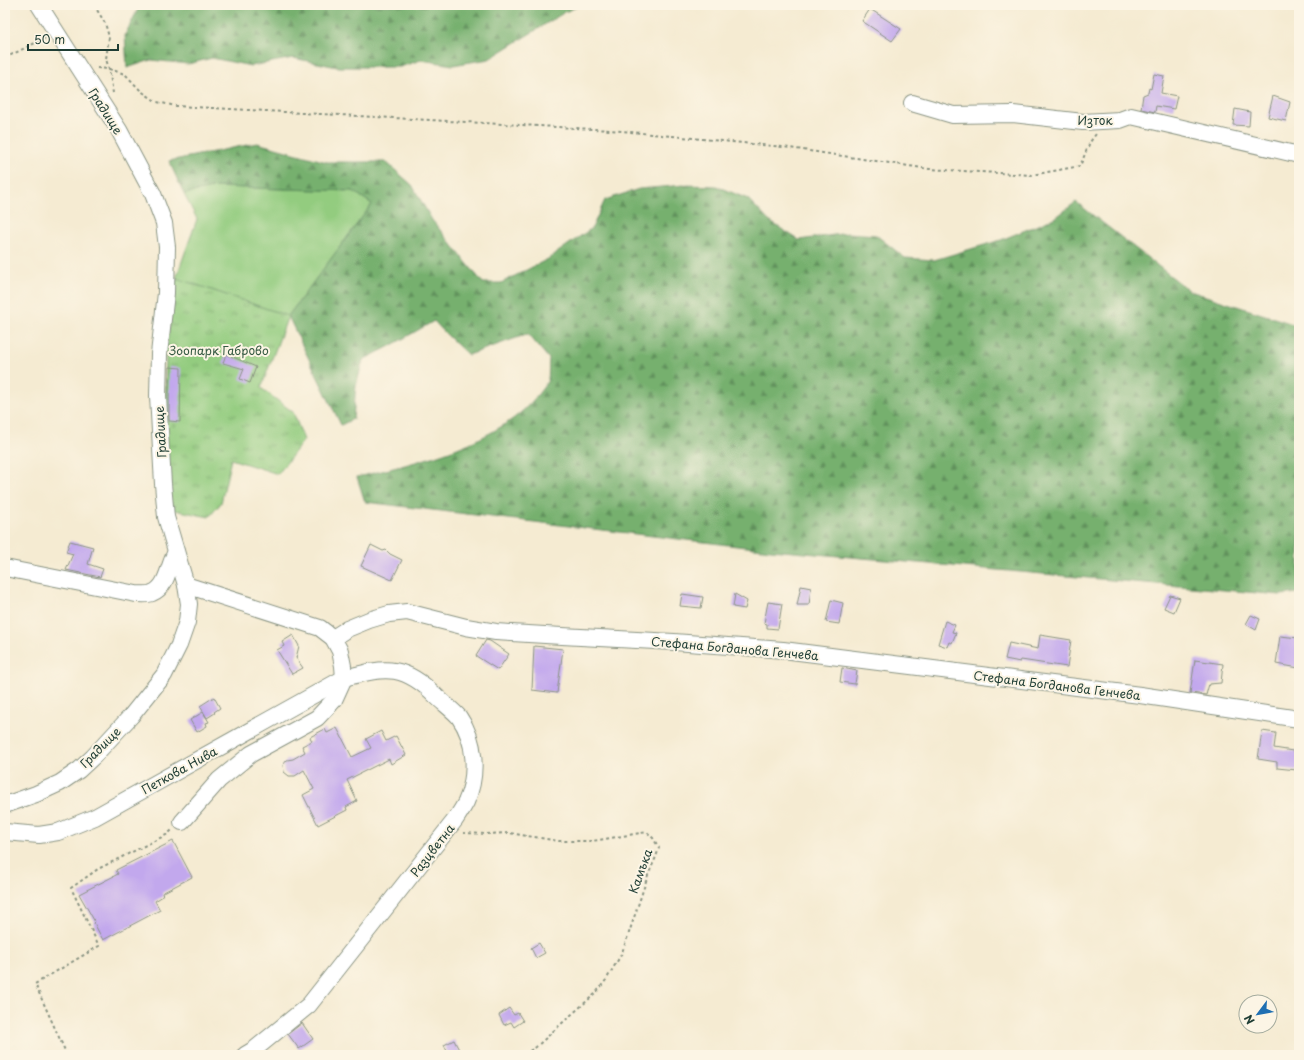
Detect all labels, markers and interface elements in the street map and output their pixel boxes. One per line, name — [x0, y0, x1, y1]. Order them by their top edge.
scale bar — [28, 26, 118, 52]
text: 50 m — [34, 30, 65, 48]
street label: Градище — [85, 84, 127, 138]
street label: Изток — [1077, 111, 1113, 129]
park label: Зоопарк Габрово — [168, 341, 269, 359]
street label: Градище — [150, 405, 170, 458]
street label: Стефана Богданова Генчева — [650, 632, 820, 664]
street label: Стефана Богданова Генчева — [972, 666, 1142, 704]
street label: Градище — [75, 722, 125, 772]
street label: Петкова Нива — [138, 742, 220, 798]
street label: Разцветна — [406, 819, 459, 880]
street label: Камъка — [624, 846, 657, 896]
north arrow — [1238, 994, 1278, 1034]
text: N — [1239, 1011, 1259, 1028]

